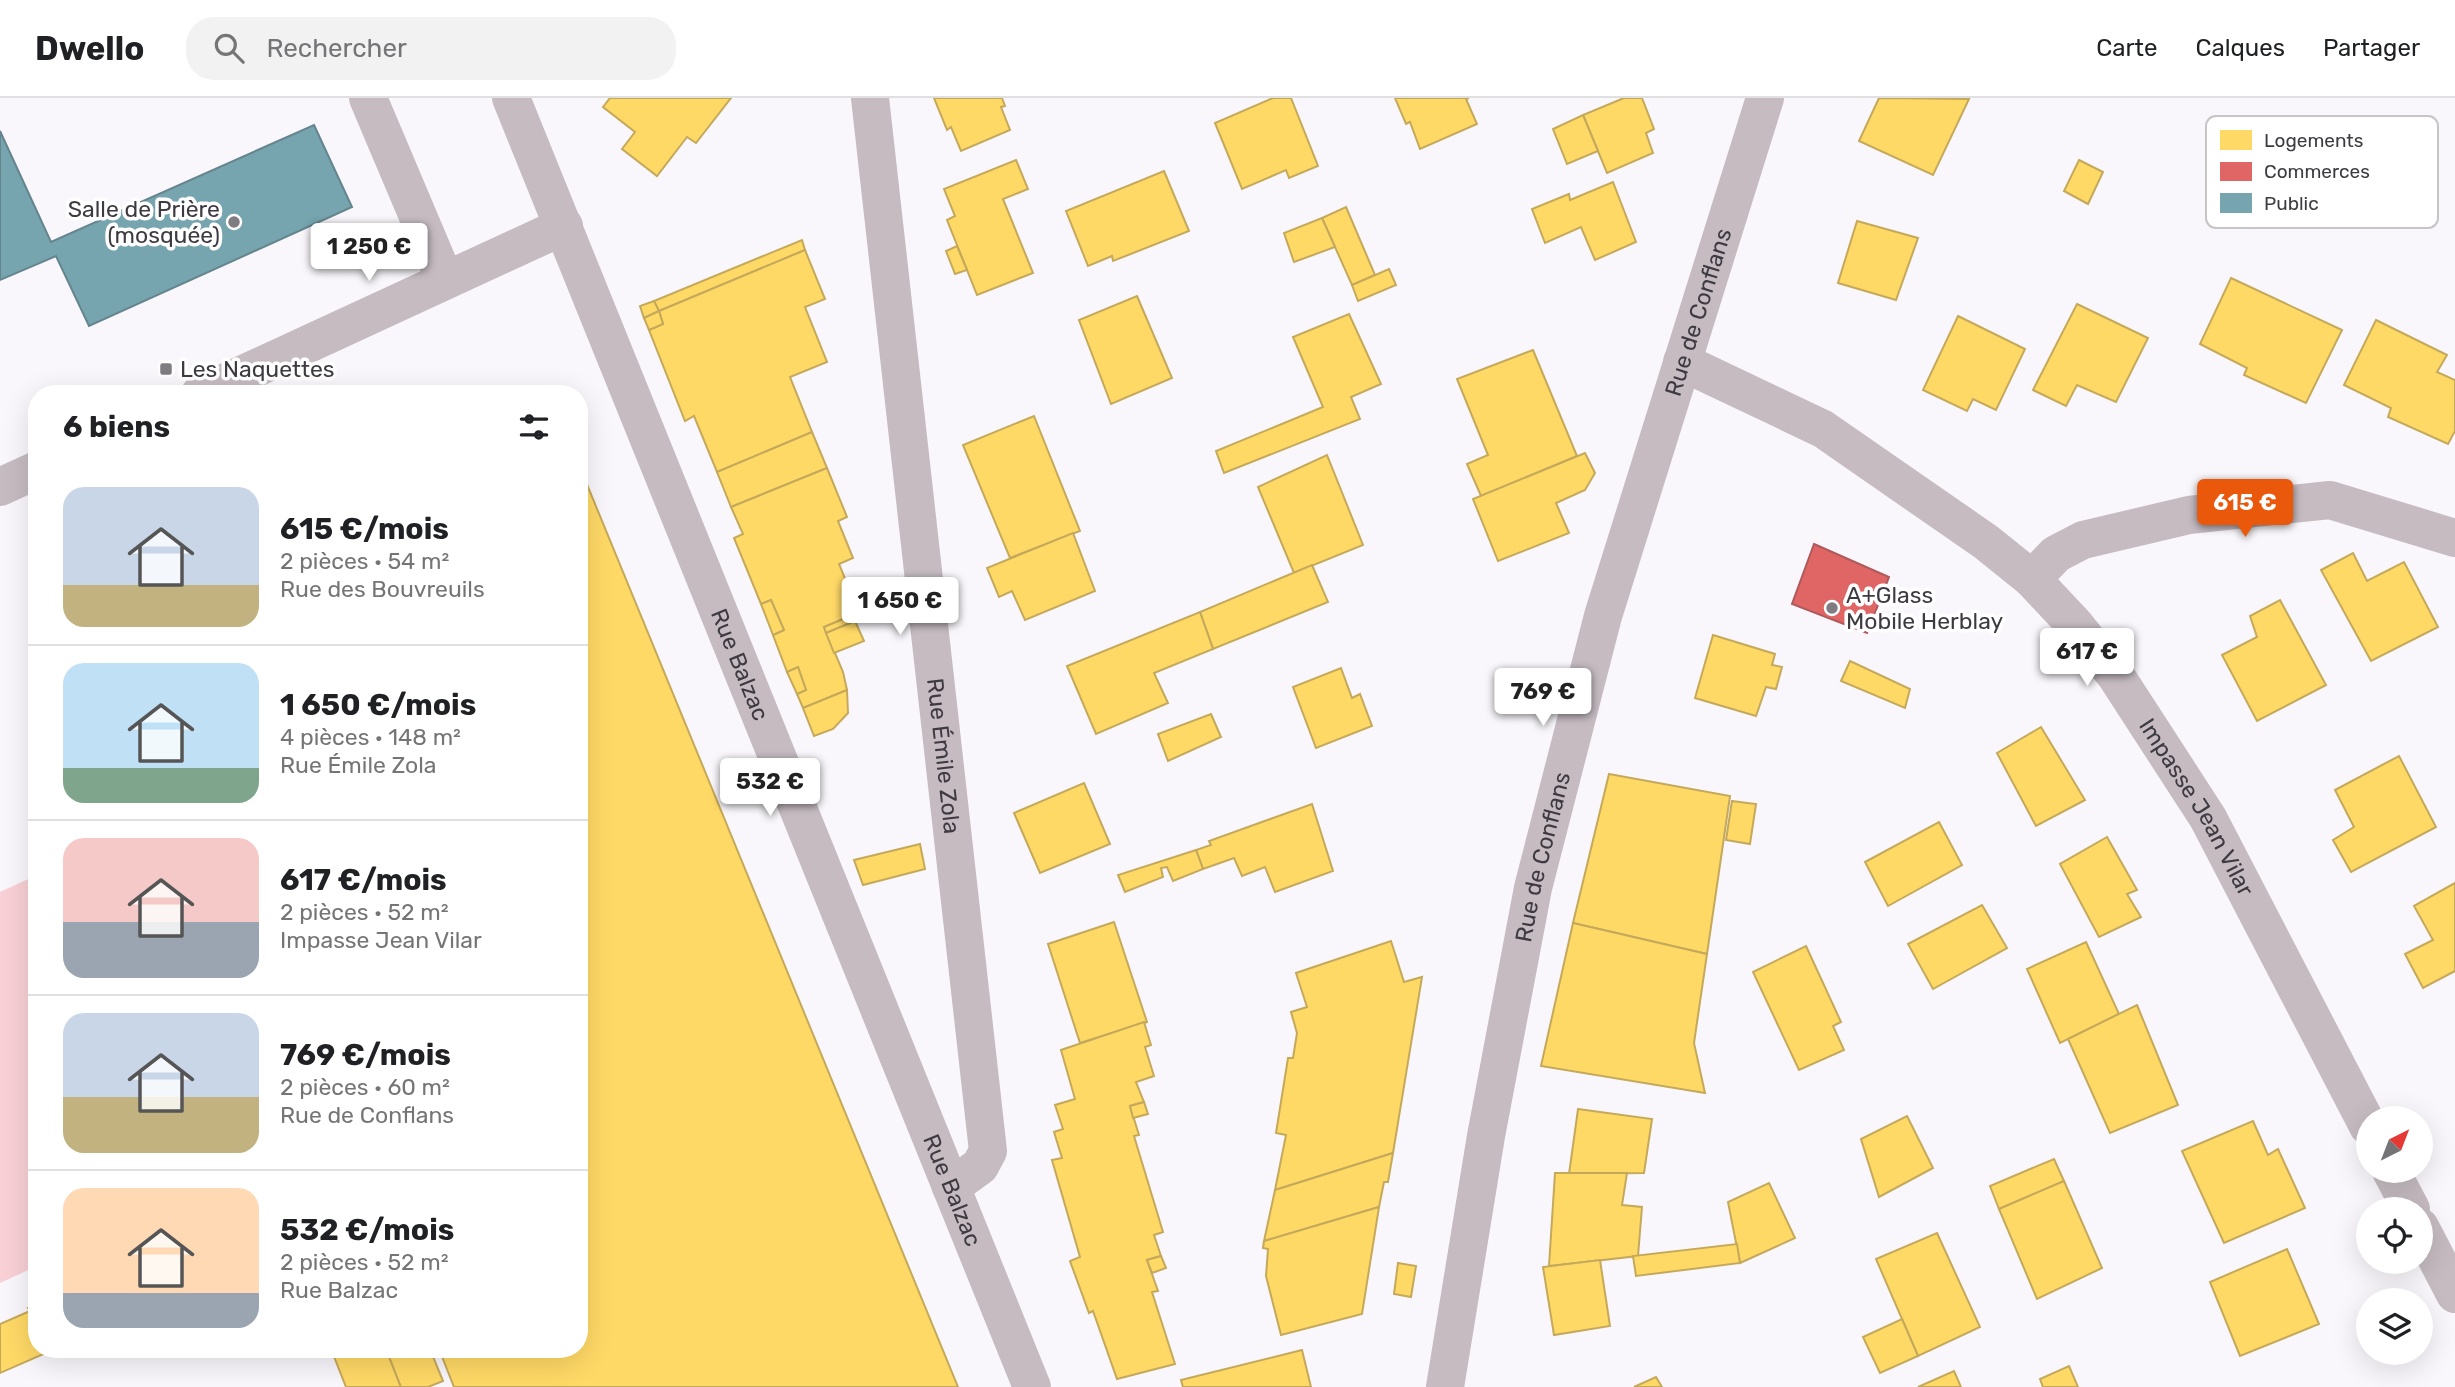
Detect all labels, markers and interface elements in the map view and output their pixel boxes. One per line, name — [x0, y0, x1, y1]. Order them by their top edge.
search box — [186, 17, 676, 80]
text: Dwello — [35, 29, 144, 68]
icon: search — [210, 29, 248, 67]
text: Rechercher — [266, 33, 407, 64]
text: Carte — [2096, 34, 2157, 62]
text: Calques — [2195, 34, 2285, 62]
text: Partager — [2323, 34, 2420, 62]
legend — [2206, 116, 2438, 228]
text: Logements — [2264, 129, 2363, 152]
text: Commerces — [2264, 160, 2370, 183]
text: Public — [2264, 192, 2319, 215]
place label: Salle de Prière (mosquée) — [68, 195, 220, 249]
marker: Salle de Prière (mosquée) — [226, 214, 242, 230]
pin: 1 250 € — [304, 223, 434, 283]
street label: Rue de Conflans — [1659, 225, 1737, 399]
text: 1 250 € — [327, 232, 411, 260]
place label: Les Naquettes — [180, 355, 335, 383]
marker: Les Naquettes — [158, 361, 174, 377]
icon: filters — [515, 408, 553, 446]
text: 6 biens — [63, 409, 170, 445]
pin: 615 € — [2196, 480, 2294, 539]
text: 615 € — [2213, 488, 2277, 516]
text: 615 €/mois — [280, 511, 449, 547]
icon: home — [119, 515, 203, 599]
text: 2 pièces · 54 m² — [280, 547, 449, 575]
text: Rue des Bouvreuils — [280, 575, 485, 603]
pin: 1 650 € — [835, 578, 965, 637]
place label: A+Glass Mobile Herblay — [1846, 581, 2004, 635]
text: 1 650 € — [858, 586, 942, 614]
marker: A+Glass Mobile Herblay — [1824, 600, 1840, 616]
street label: Rue Balzac — [705, 604, 775, 725]
pin: 617 € — [2038, 628, 2136, 688]
text: 617 € — [2056, 637, 2118, 665]
pin: 769 € — [1494, 668, 1592, 728]
street label: Rue Émile Zola — [921, 677, 966, 835]
text: 769 € — [1510, 677, 1576, 705]
text: 1 650 €/mois — [280, 687, 476, 723]
icon: home — [119, 691, 203, 775]
street label: Impasse Jean Vilar — [2133, 713, 2260, 901]
text: 4 pièces · 148 m² — [280, 723, 461, 751]
text: Rue Émile Zola — [280, 751, 436, 779]
pin: 532 € — [721, 758, 819, 818]
text: 532 € — [736, 767, 804, 795]
street label: Rue de Conflans — [1509, 769, 1576, 944]
text: 617 €/mois — [280, 862, 447, 898]
icon: home — [119, 866, 203, 950]
text: 2 pièces · 52 m² — [280, 898, 449, 926]
text: Impasse Jean Vilar — [280, 926, 482, 954]
text: 769 €/mois — [280, 1037, 451, 1073]
icon: home — [119, 1041, 203, 1125]
text: 2 pièces · 60 m² — [280, 1073, 450, 1101]
text: Rue de Conflans — [280, 1101, 454, 1129]
north arrow — [2356, 1106, 2432, 1183]
map controls — [2356, 1106, 2433, 1365]
street label: Rue Balzac — [917, 1130, 988, 1250]
button: locate — [2356, 1197, 2433, 1274]
text: 532 €/mois — [280, 1212, 454, 1248]
icon: home — [119, 1216, 203, 1300]
text: 2 pièces · 52 m² — [280, 1248, 449, 1276]
text: Rue Balzac — [280, 1276, 398, 1304]
button: layers — [2356, 1288, 2433, 1365]

